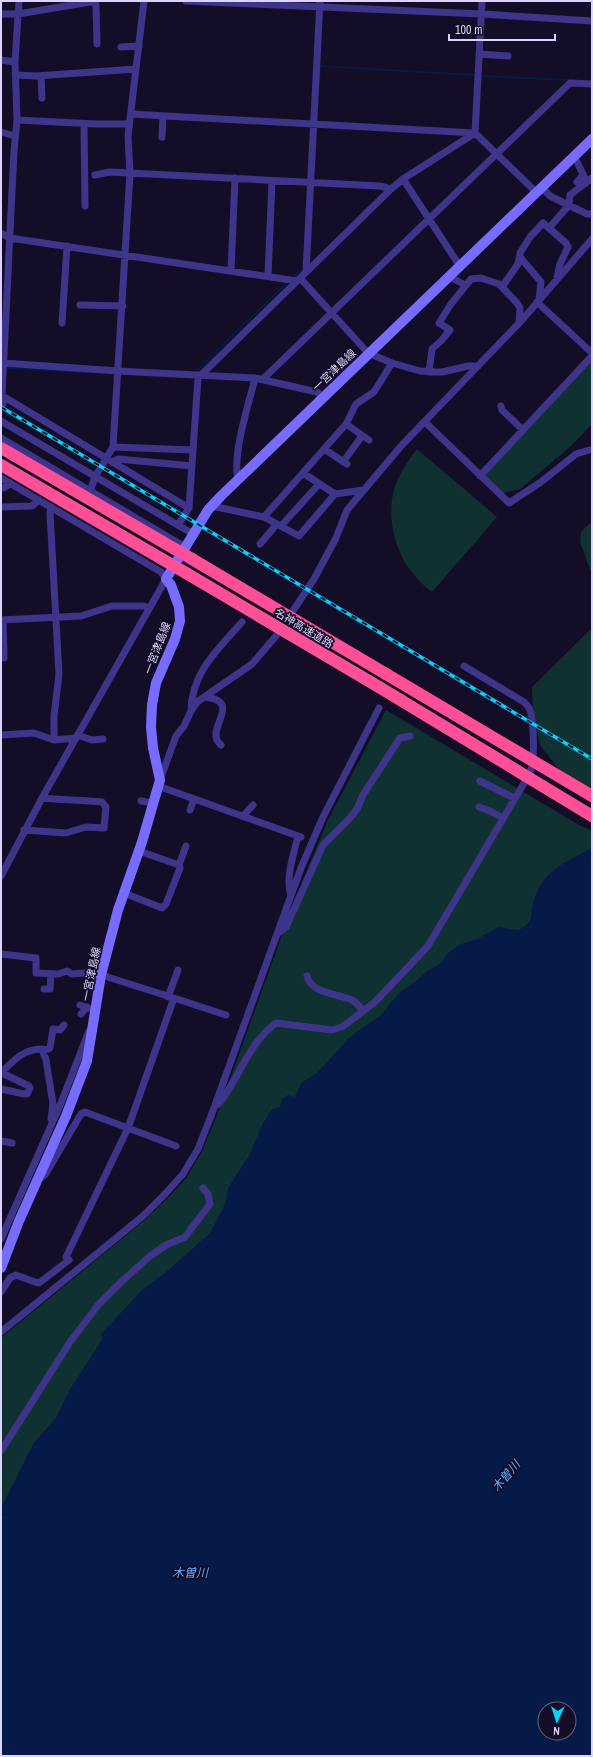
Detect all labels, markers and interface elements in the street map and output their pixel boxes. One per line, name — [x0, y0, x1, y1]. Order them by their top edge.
scale bar — [449, 16, 555, 42]
text: 100 m — [455, 22, 482, 38]
street label: 一宮津島線 — [309, 346, 359, 394]
street label: 名神高速道路 — [272, 605, 336, 651]
street label: 一宮津島線 — [141, 620, 173, 676]
street label: 一宮津島線 — [78, 946, 104, 1002]
water label: 木曽川 — [488, 1456, 525, 1495]
water label: 木曽川 — [172, 1565, 210, 1581]
north arrow — [537, 1701, 577, 1741]
text: N — [553, 1724, 560, 1738]

